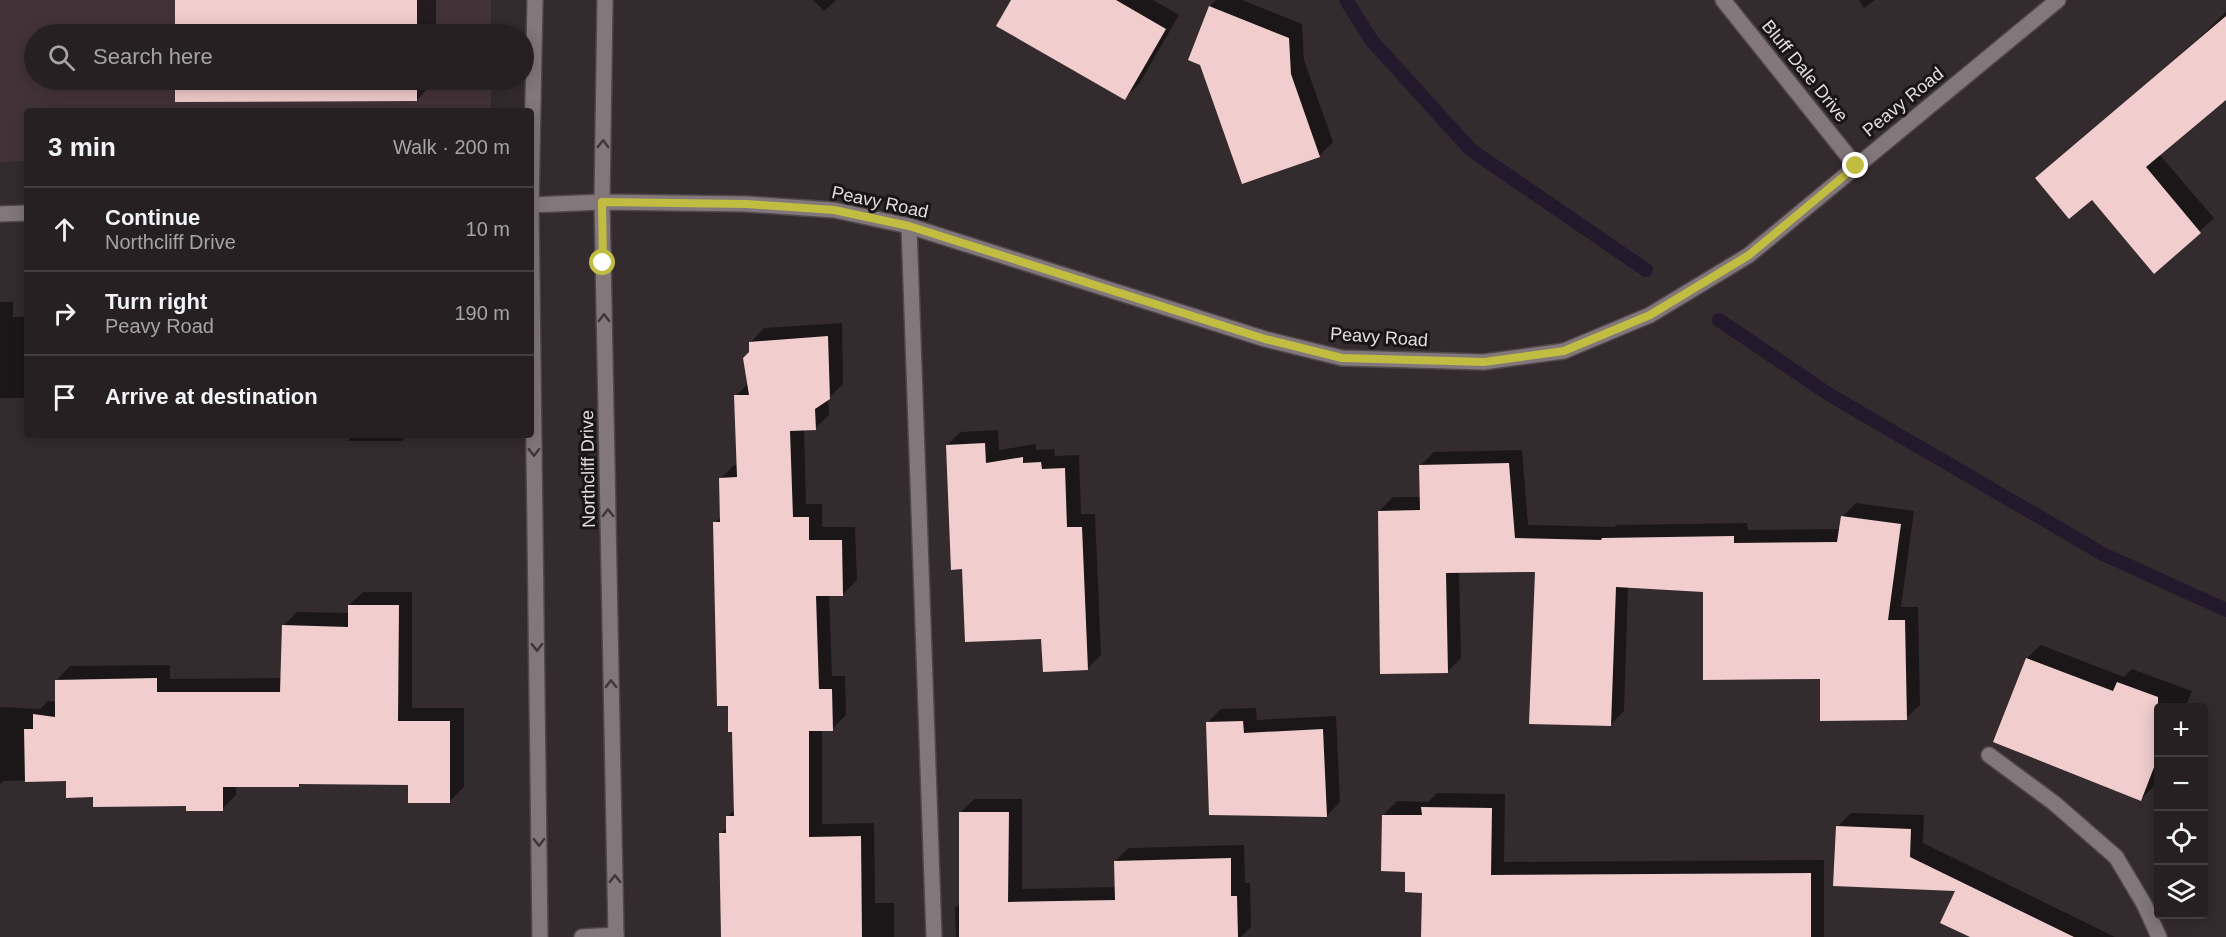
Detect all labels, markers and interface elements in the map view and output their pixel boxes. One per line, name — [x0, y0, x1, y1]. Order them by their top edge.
street label: Bluff Dale Drive — [1758, 16, 1852, 126]
search box — [24, 24, 534, 90]
icon: search — [45, 41, 78, 74]
text: Search here — [93, 44, 213, 69]
street label: Peavy Road — [1859, 63, 1947, 141]
text: 3 min — [48, 132, 116, 162]
text: Walk · 200 m — [393, 136, 510, 158]
one-way arrow — [597, 139, 609, 148]
route end — [1842, 152, 1868, 178]
street label: Peavy Road — [830, 182, 930, 222]
text: Continue — [105, 205, 200, 230]
icon: ahead — [48, 213, 81, 246]
text: 10 m — [466, 218, 510, 240]
text: Northcliff Drive — [105, 231, 236, 253]
route start — [589, 249, 615, 275]
text: Turn right — [105, 289, 207, 314]
icon: right — [48, 297, 81, 330]
text: 190 m — [454, 302, 510, 324]
one-way arrow — [598, 313, 611, 322]
text: Peavy Road — [105, 315, 214, 337]
street label: Peavy Road — [1329, 324, 1429, 350]
icon: arrive — [48, 381, 81, 414]
text: Arrive at destination — [105, 384, 318, 409]
street label: Northcliff Drive — [577, 410, 599, 528]
one-way arrow — [528, 448, 540, 457]
one-way arrow — [602, 508, 614, 517]
one-way arrow — [531, 643, 543, 652]
one-way arrow — [605, 679, 617, 688]
map controls — [2154, 703, 2208, 919]
button: + — [2154, 703, 2208, 757]
button: − — [2154, 757, 2208, 811]
button: locate — [2154, 811, 2208, 865]
one-way arrow — [533, 838, 545, 847]
button: layers — [2154, 865, 2208, 919]
one-way arrow — [609, 874, 621, 883]

